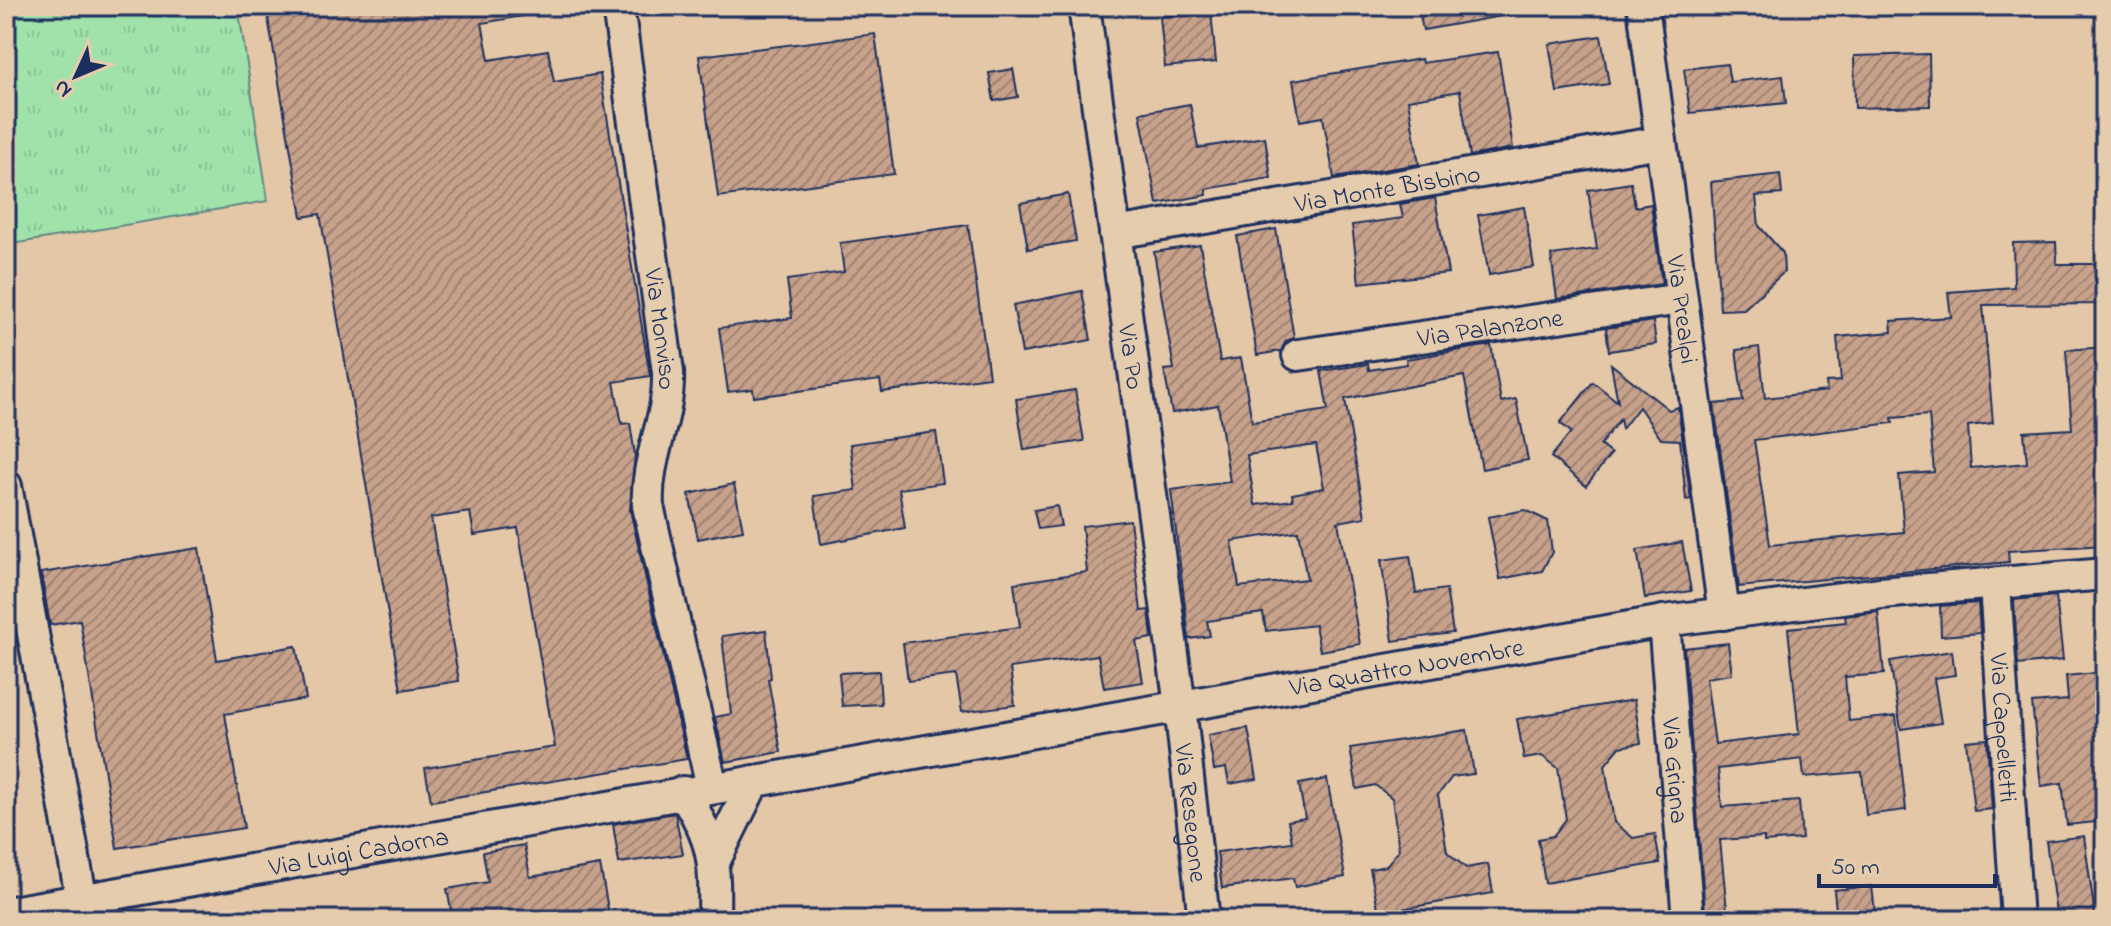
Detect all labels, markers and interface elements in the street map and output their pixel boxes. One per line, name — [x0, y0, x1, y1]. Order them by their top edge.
north arrow — [36, 36, 116, 116]
text: N — [47, 71, 80, 104]
street label: Via Monte Bisbino — [1291, 156, 1484, 225]
street label: Via Prealpi — [1654, 252, 1706, 366]
street label: Via Monviso — [632, 265, 684, 391]
street label: Via Palanzone — [1414, 300, 1566, 359]
street label: Via Po — [1106, 321, 1152, 392]
street label: Via Quattro Novembre — [1286, 630, 1527, 709]
street label: Via Cappelletti — [1978, 651, 2025, 804]
street label: Via Grigna — [1650, 715, 1696, 825]
street label: Via Resegone — [1162, 741, 1216, 885]
street label: Via Luigi Cadorna — [265, 819, 452, 889]
scale bar — [1819, 838, 1995, 888]
text: 50 m — [1831, 851, 1880, 886]

